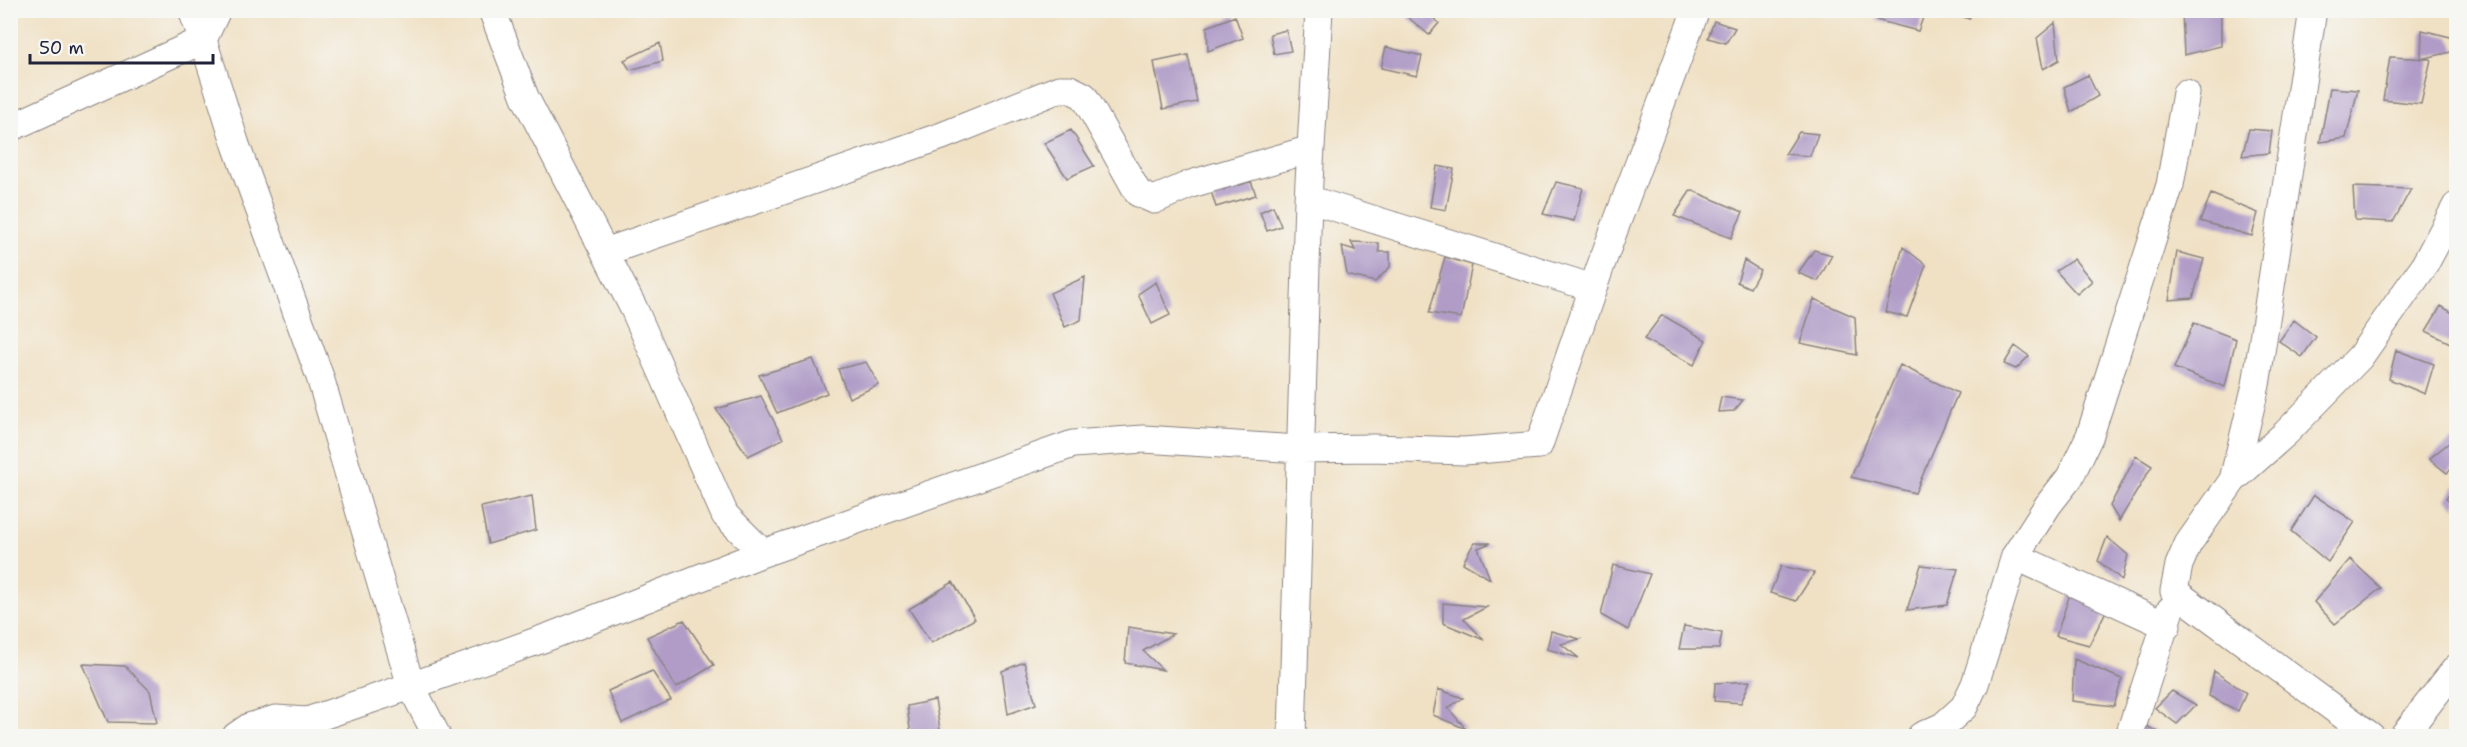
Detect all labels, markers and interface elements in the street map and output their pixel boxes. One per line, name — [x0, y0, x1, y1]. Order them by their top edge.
scale bar — [30, 27, 213, 65]
text: 50 m — [39, 36, 84, 60]

